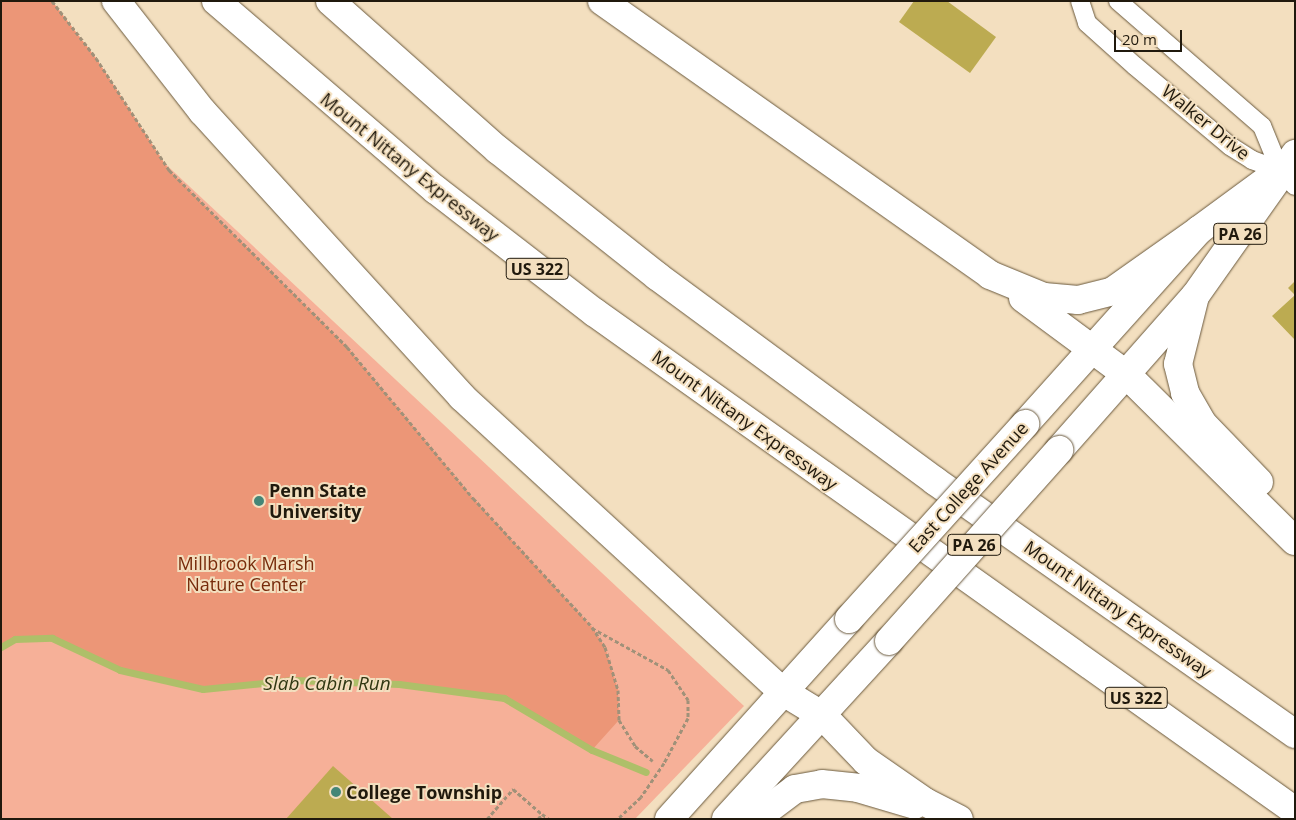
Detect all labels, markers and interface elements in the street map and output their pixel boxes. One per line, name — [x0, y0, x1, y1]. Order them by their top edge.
scale bar — [1116, 20, 1184, 52]
text: 20 m — [1122, 29, 1157, 49]
street label: Walker Drive — [1158, 80, 1254, 164]
street label: Mount Nittany Expressway — [316, 88, 504, 246]
road number: PA 26 — [1212, 220, 1268, 248]
road number: US 322 — [504, 255, 570, 282]
street label: Mount Nittany Expressway — [648, 345, 842, 495]
street label: East College Avenue — [904, 417, 1032, 557]
place label: Penn State University — [269, 480, 366, 522]
marker: Penn State University — [253, 495, 265, 507]
road number: PA 26 — [946, 532, 1002, 558]
street label: Mount Nittany Expressway — [1020, 536, 1216, 682]
park label: Millbrook Marsh Nature Center — [177, 553, 315, 596]
water label: Slab Cabin Run — [263, 673, 391, 695]
road number: US 322 — [1104, 684, 1168, 711]
place label: College Township — [346, 781, 502, 803]
marker: College Township — [330, 786, 342, 798]

